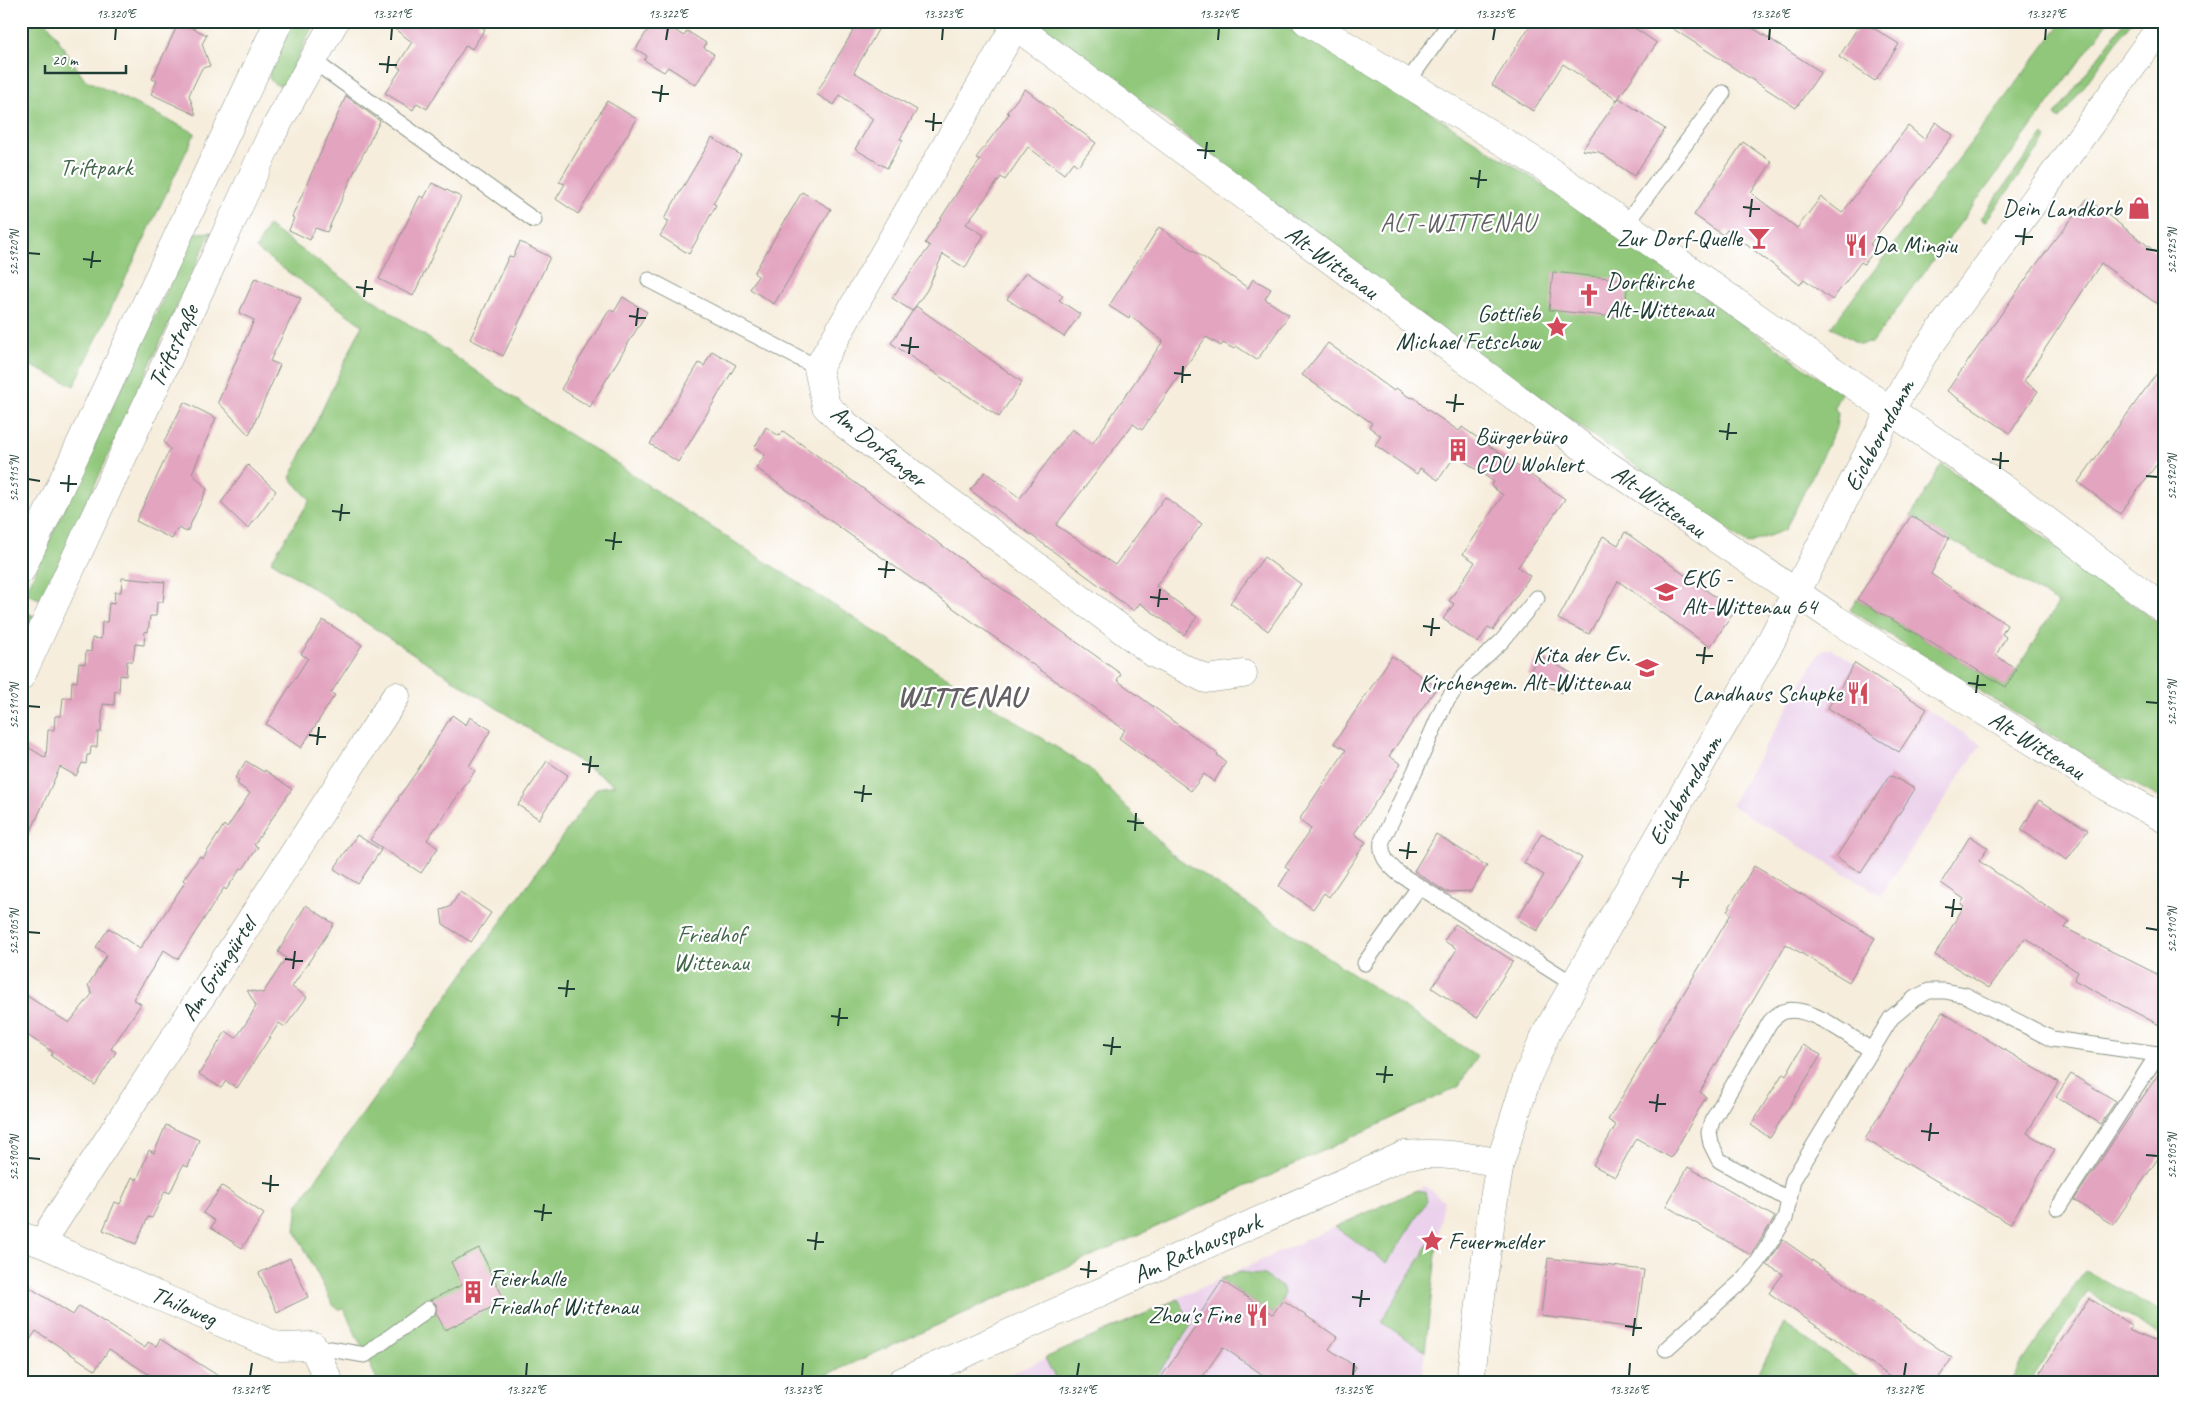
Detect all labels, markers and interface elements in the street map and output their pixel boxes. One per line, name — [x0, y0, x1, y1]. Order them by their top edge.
text: 13.320°E — [96, 6, 137, 22]
text: 13.321°E — [372, 6, 413, 22]
text: 13.322°E — [648, 6, 689, 22]
text: 13.323°E — [923, 6, 964, 22]
text: 13.324°E — [1199, 6, 1240, 22]
text: 13.325°E — [1475, 6, 1516, 22]
text: 13.326°E — [1750, 6, 1791, 22]
text: 13.327°E — [2026, 6, 2067, 22]
scale bar — [45, 42, 126, 74]
text: 20 m — [52, 51, 79, 70]
park label: Triftpark — [60, 152, 134, 182]
place label: Dein Landkorb — [2002, 193, 2124, 223]
shop icon: Dein Landkorb — [2126, 195, 2152, 221]
district label: ALT-WITTENAU — [1380, 207, 1540, 239]
street label: Alt-Wittenau — [1280, 218, 1386, 307]
place label: Zur Dorf-Quelle — [1616, 223, 1744, 253]
bar icon: Zur Dorf-Quelle — [1746, 225, 1772, 251]
text: 52.5925°N — [2164, 227, 2180, 274]
text: 52.5920°N — [6, 229, 22, 276]
place label: Da Mingiu — [1872, 230, 1959, 260]
restaurant icon: Da Mingiu — [1843, 232, 1869, 258]
place label: Dorfkirche Alt-Wittenau — [1606, 266, 1716, 324]
church icon: Dorfkirche Alt-Wittenau — [1576, 282, 1602, 308]
street label: Triftstraße — [141, 298, 206, 392]
place label: Gottlieb Michael Fetschow — [1396, 298, 1542, 356]
place icon: Gottlieb Michael Fetschow — [1544, 314, 1570, 340]
street label: Eichborndamm — [1837, 373, 1922, 496]
street label: Am Dorfanger — [825, 398, 935, 495]
place label: Bürgerbüro CDU Wohlert — [1475, 421, 1585, 479]
building icon: Bürgerbüro CDU Wohlert — [1445, 437, 1471, 463]
text: 52.5920°N — [2164, 453, 2180, 500]
text: 52.5915°N — [6, 455, 22, 502]
street label: Alt-Wittenau — [1606, 458, 1713, 545]
place label: EKG - Alt-Wittenau 64 — [1682, 563, 1819, 621]
school or university icon: EKG - Alt-Wittenau 64 — [1653, 579, 1679, 605]
place label: Kita der Ev. Kirchengem. Alt-Wittenau — [1419, 639, 1632, 697]
school or university icon: Kita der Ev. Kirchengem. Alt-Wittenau — [1634, 655, 1660, 681]
district label: WITTENAU — [897, 678, 1030, 715]
place label: Landhaus Schupke — [1692, 678, 1844, 708]
text: 52.5915°N — [2164, 679, 2180, 726]
restaurant icon: Landhaus Schupke — [1845, 680, 1871, 706]
text: 52.5910°N — [6, 682, 22, 729]
street label: Alt-Wittenau — [1983, 704, 2092, 787]
street label: Eichborndamm — [1641, 728, 1729, 850]
text: 52.5910°N — [2164, 906, 2180, 953]
text: 52.5905°N — [6, 908, 22, 955]
street label: Am Grüngürtel — [174, 908, 265, 1026]
park label: Friedhof Wittenau — [673, 919, 751, 977]
text: 52.5905°N — [2164, 1132, 2180, 1179]
text: 52.5900°N — [6, 1134, 22, 1181]
street label: Am Rathauspark — [1128, 1206, 1268, 1290]
place label: Feuermelder — [1448, 1226, 1546, 1256]
place icon: Feuermelder — [1419, 1228, 1445, 1254]
place label: Feierhalle Friedhof Wittenau — [489, 1263, 640, 1321]
street label: Thiloweg — [147, 1279, 223, 1334]
building icon: Feierhalle Friedhof Wittenau — [460, 1279, 486, 1305]
place label: Zhou's Fine — [1148, 1300, 1242, 1330]
restaurant icon: Zhou's Fine — [1244, 1302, 1270, 1328]
text: 13.321°E — [230, 1382, 271, 1398]
text: 13.322°E — [506, 1382, 547, 1398]
text: 13.323°E — [782, 1382, 823, 1398]
text: 13.324°E — [1057, 1382, 1098, 1398]
text: 13.325°E — [1333, 1382, 1374, 1398]
text: 13.326°E — [1609, 1382, 1650, 1398]
text: 13.327°E — [1884, 1382, 1925, 1398]

